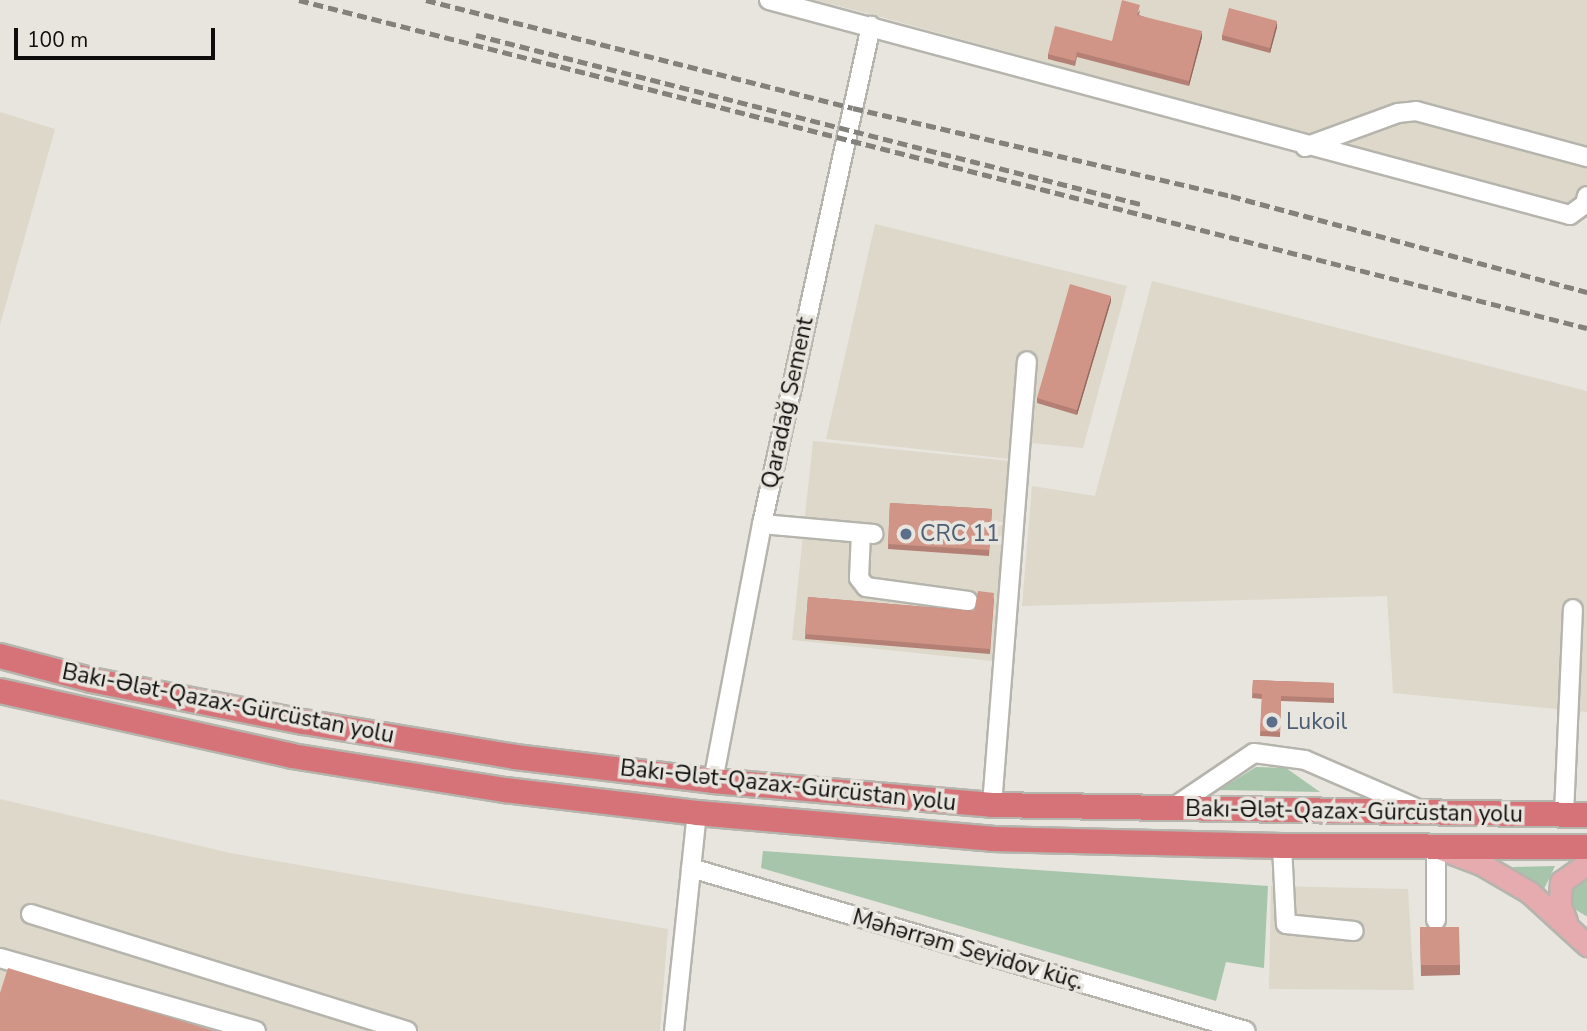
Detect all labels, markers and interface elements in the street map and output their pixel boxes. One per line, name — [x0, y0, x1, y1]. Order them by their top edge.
scale bar — [18, 14, 219, 58]
text: 100 m — [27, 26, 88, 54]
street label: Qaradağ Sement — [756, 315, 820, 491]
place label: CRC 11 — [920, 520, 1000, 548]
marker: CRC 11 — [898, 526, 914, 542]
street label: Bakı-Ələt-Qazax-Gürcüstan yolu — [60, 658, 396, 750]
place label: Lukoil — [1286, 708, 1347, 736]
marker: Lukoil — [1264, 714, 1280, 730]
street label: Bakı-Ələt-Qazax-Gürcüstan yolu — [619, 755, 957, 817]
street label: Bakı-Ələt-Qazax-Gürcüstan yolu — [1185, 795, 1523, 829]
street label: Məhərrəm Seyidov küç. — [849, 904, 1087, 996]

